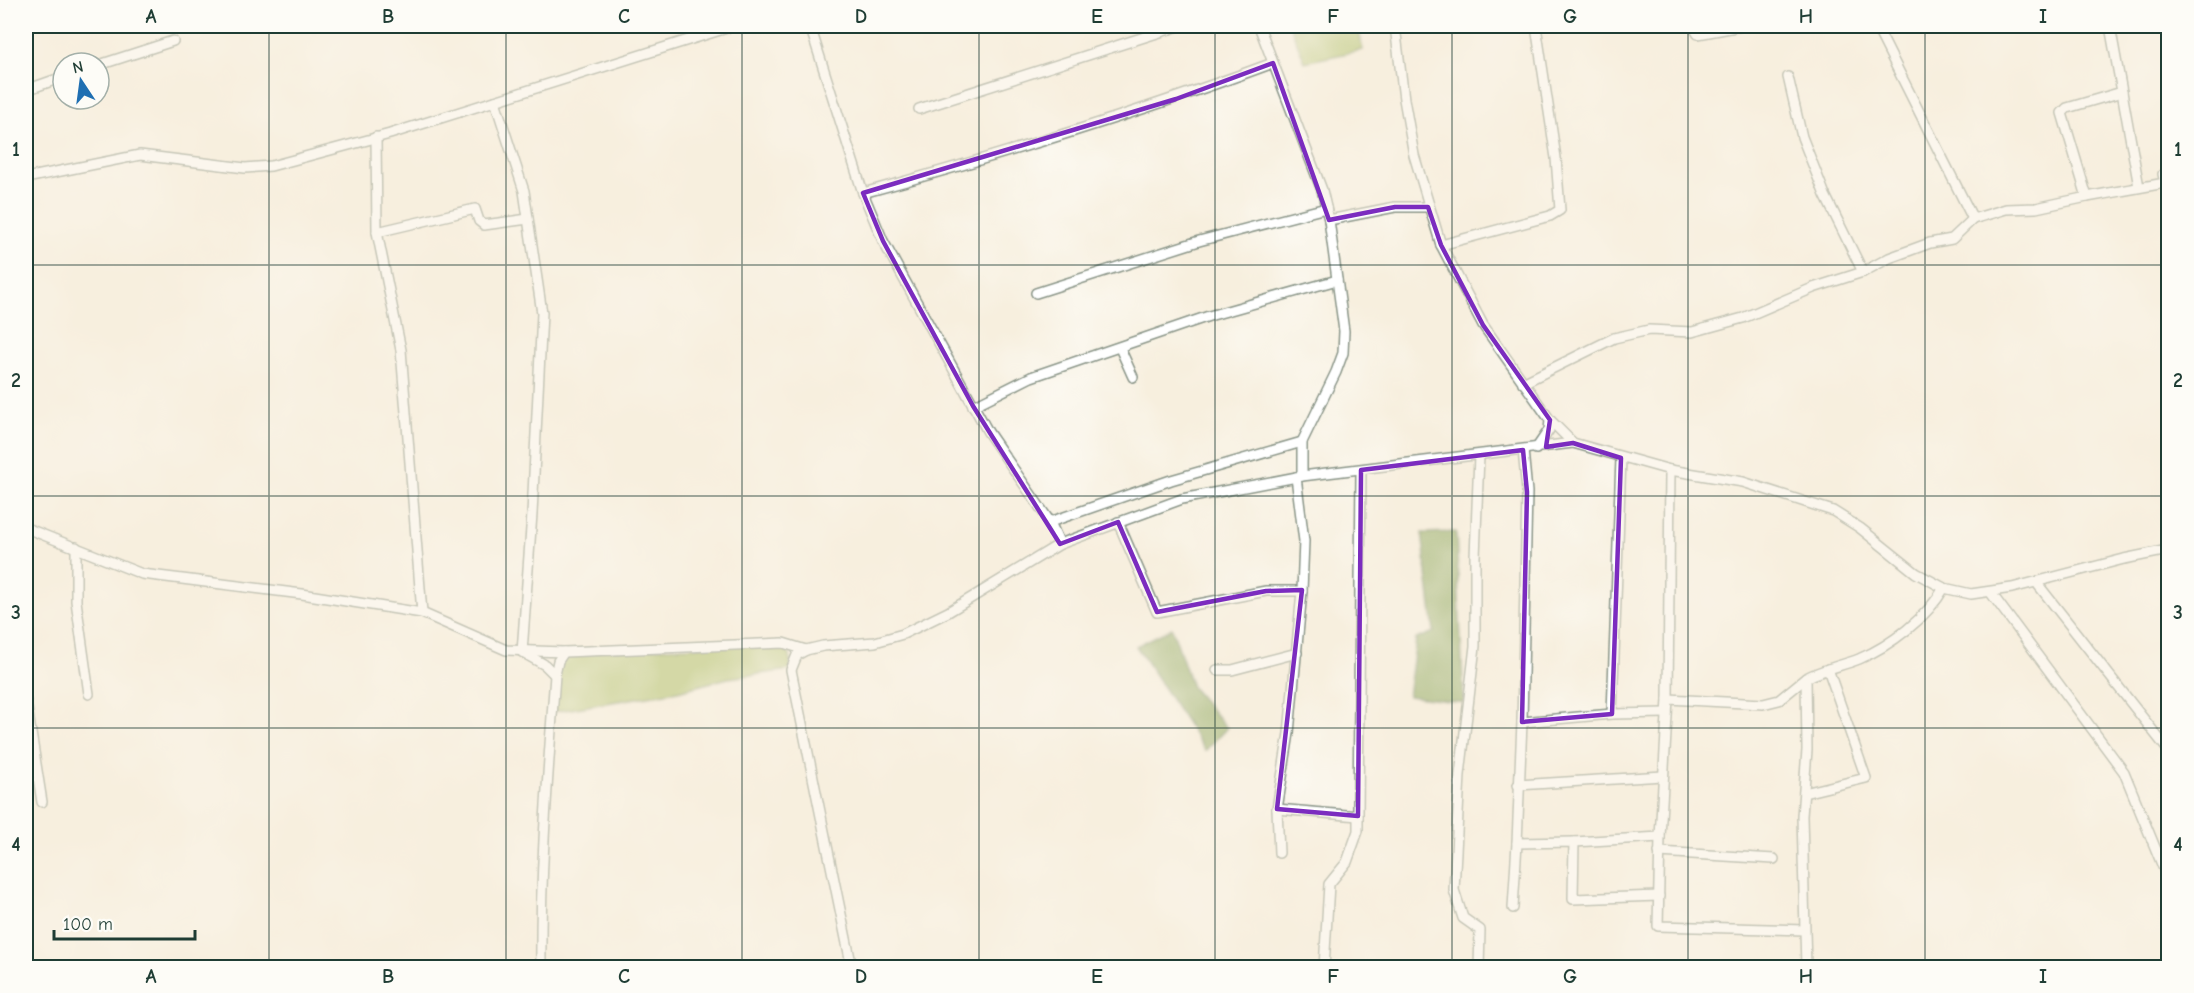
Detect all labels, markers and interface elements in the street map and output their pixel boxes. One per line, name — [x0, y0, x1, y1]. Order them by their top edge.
text: A — [145, 5, 157, 28]
text: B — [382, 5, 394, 28]
text: C — [618, 5, 630, 28]
text: D — [855, 5, 867, 28]
text: E — [1091, 5, 1103, 28]
text: F — [1327, 5, 1339, 28]
text: G — [1563, 5, 1577, 28]
text: H — [1799, 5, 1813, 28]
text: I — [2039, 5, 2047, 28]
north arrow — [51, 51, 111, 111]
text: N — [71, 57, 85, 77]
text: 1 — [12, 138, 20, 161]
text: 1 — [2174, 138, 2182, 161]
text: 2 — [11, 369, 21, 392]
text: 2 — [2173, 369, 2183, 392]
text: 3 — [11, 601, 21, 624]
text: 3 — [2173, 601, 2183, 624]
text: 4 — [11, 833, 21, 856]
text: 4 — [2173, 833, 2183, 856]
scale bar — [54, 903, 195, 941]
text: 100 m — [63, 914, 113, 935]
text: A — [145, 965, 157, 988]
text: B — [382, 965, 394, 988]
text: C — [618, 965, 630, 988]
text: D — [855, 965, 867, 988]
text: E — [1091, 965, 1103, 988]
text: F — [1327, 965, 1339, 988]
text: G — [1563, 965, 1577, 988]
text: H — [1799, 965, 1813, 988]
text: I — [2039, 965, 2047, 988]

